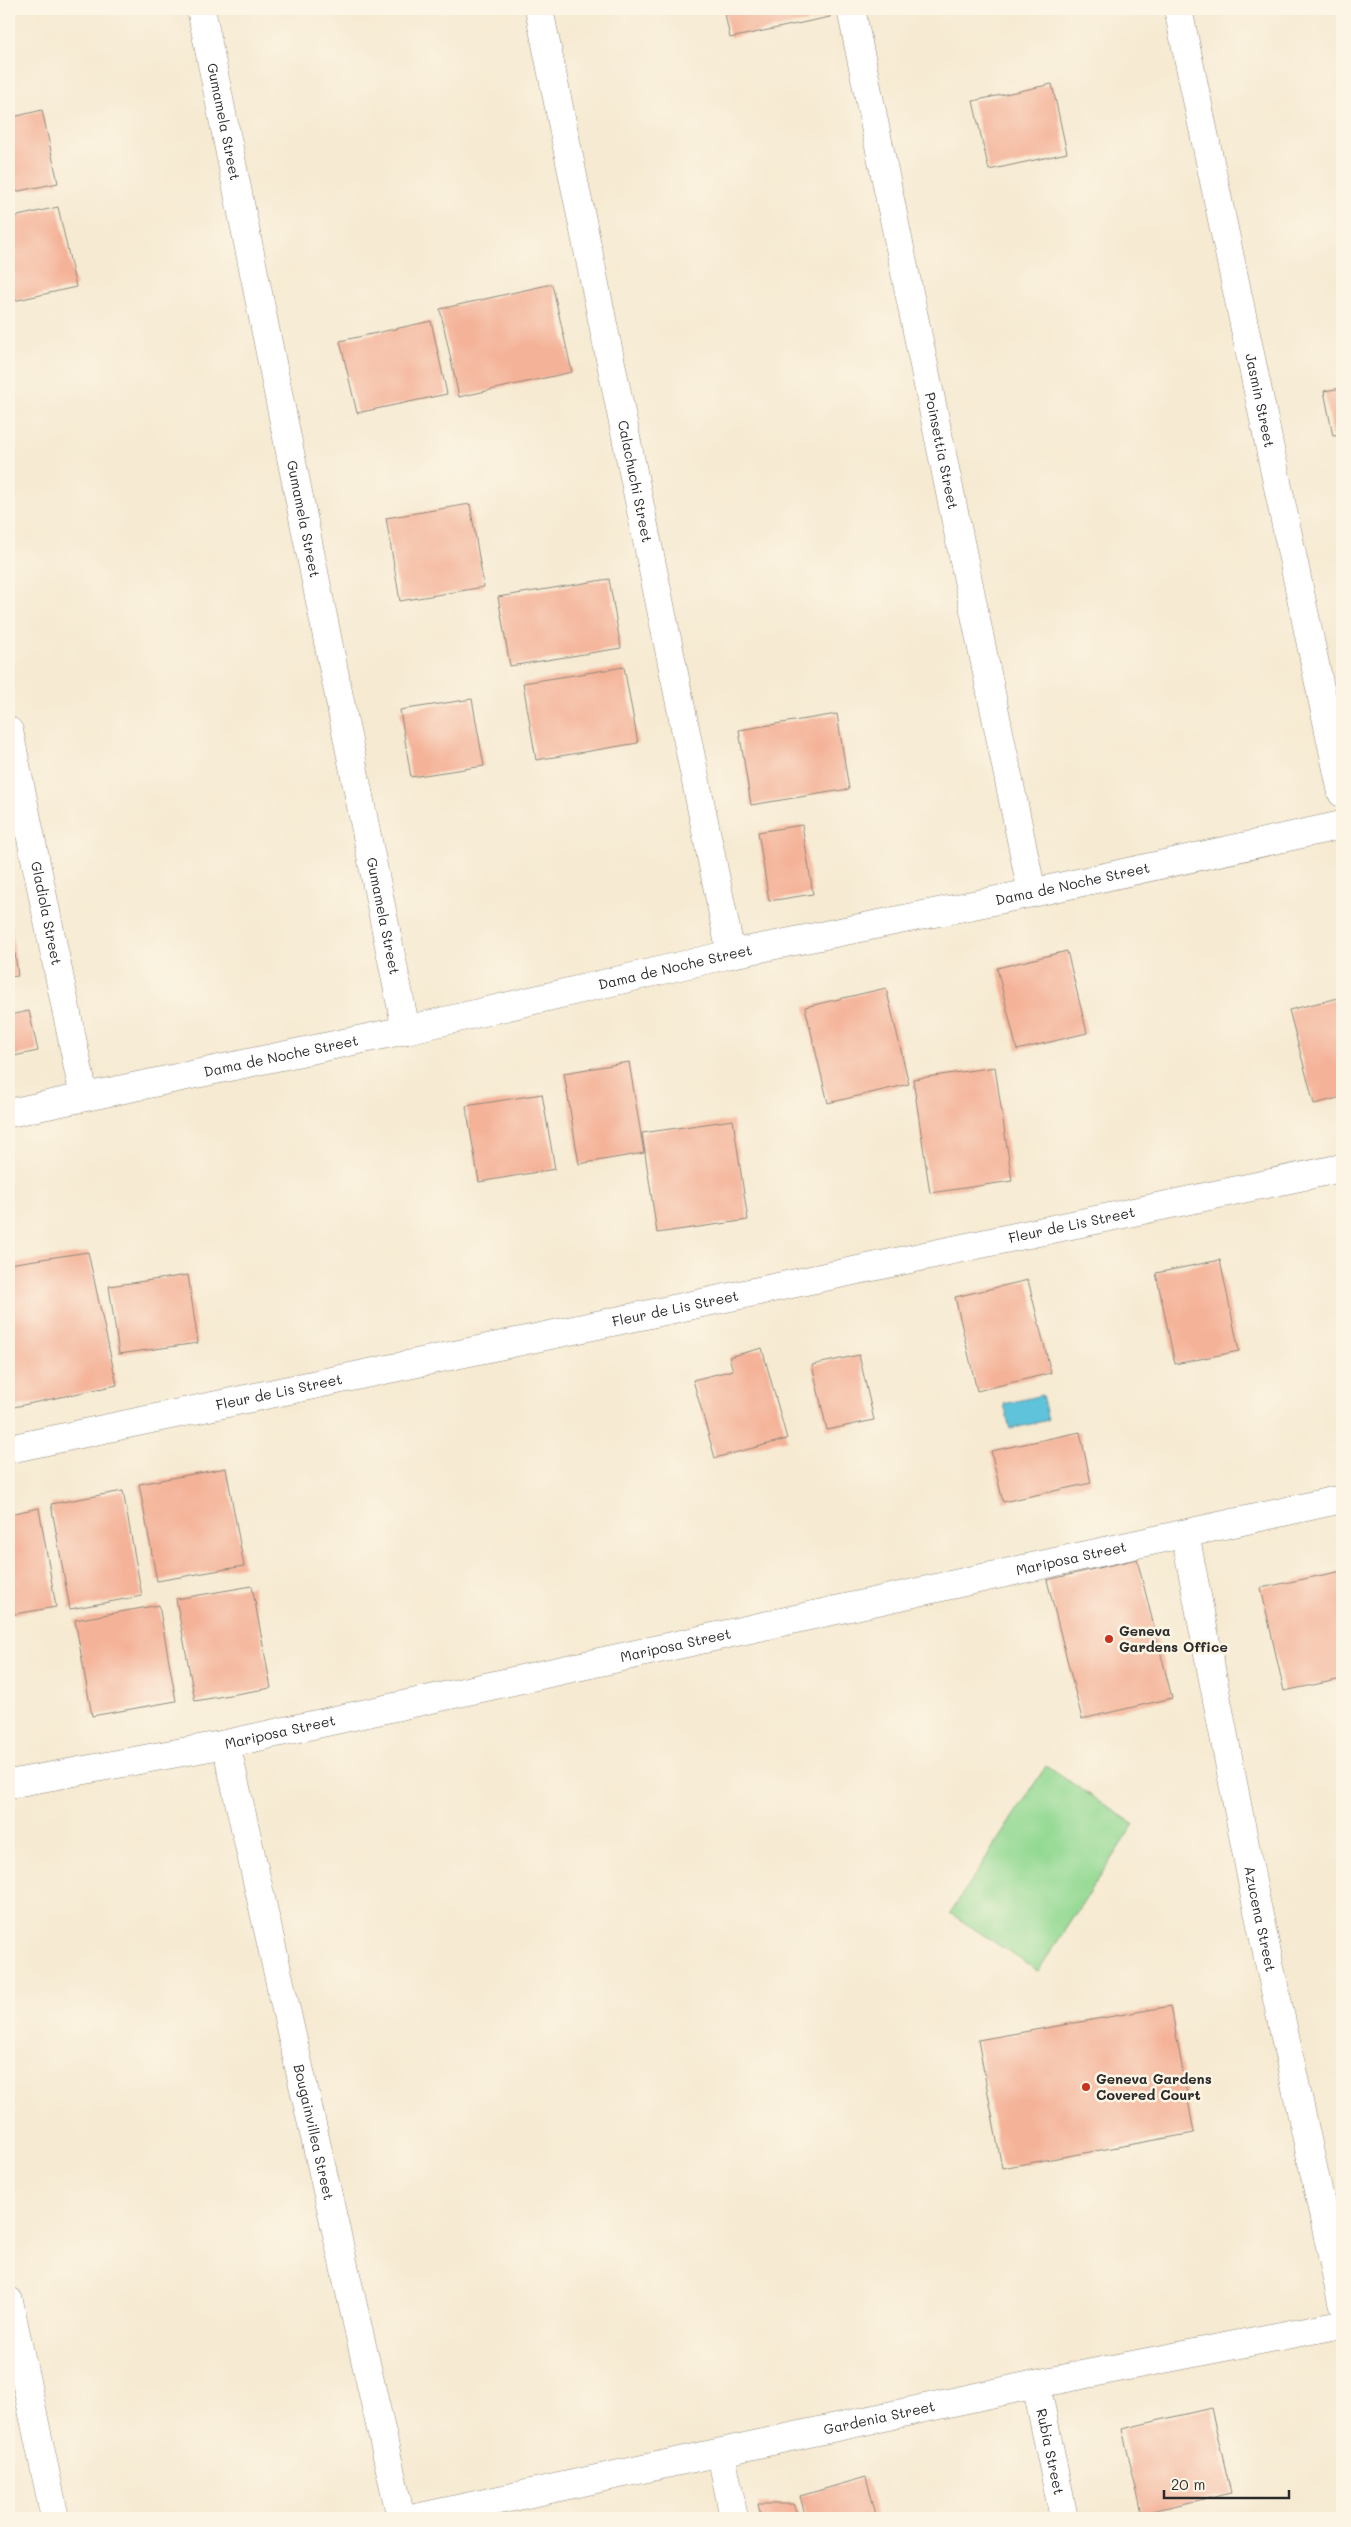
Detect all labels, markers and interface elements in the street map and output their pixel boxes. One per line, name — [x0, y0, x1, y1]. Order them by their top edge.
street label: Gumamela Street — [203, 61, 245, 182]
street label: Jasmin Street — [1241, 352, 1279, 449]
street label: Poinsettia Street — [921, 391, 963, 511]
street label: Calachuchi Street — [614, 418, 657, 544]
street label: Gumamela Street — [283, 458, 325, 579]
street label: Gumamela Street — [363, 856, 405, 976]
street label: Dama de Noche Street — [994, 857, 1151, 909]
street label: Gladiola Street — [27, 860, 67, 967]
street label: Dama de Noche Street — [596, 940, 754, 994]
street label: Dama de Noche Street — [202, 1030, 360, 1081]
street label: Fleur de Lis Street — [1007, 1202, 1137, 1247]
street label: Fleur de Lis Street — [610, 1285, 740, 1331]
street label: Fleur de Lis Street — [214, 1369, 344, 1414]
street label: Mariposa Street — [1014, 1537, 1128, 1579]
place label: Geneva Gardens Office — [1119, 1621, 1228, 1656]
street label: Mariposa Street — [618, 1623, 733, 1666]
marker: Geneva Gardens Office — [1103, 1633, 1115, 1645]
street label: Mariposa Street — [223, 1710, 337, 1753]
street label: Azucena Street — [1240, 1864, 1281, 1973]
street label: Bougainvillea Street — [290, 2062, 339, 2202]
place label: Geneva Gardens Covered Court — [1096, 2069, 1212, 2104]
marker: Geneva Gardens Covered Court — [1080, 2081, 1092, 2093]
street label: Gardenia Street — [822, 2396, 937, 2439]
street label: Rubia Street — [1032, 2407, 1069, 2496]
scale bar — [1164, 2467, 1288, 2499]
text: 20 m — [1171, 2474, 1205, 2494]

